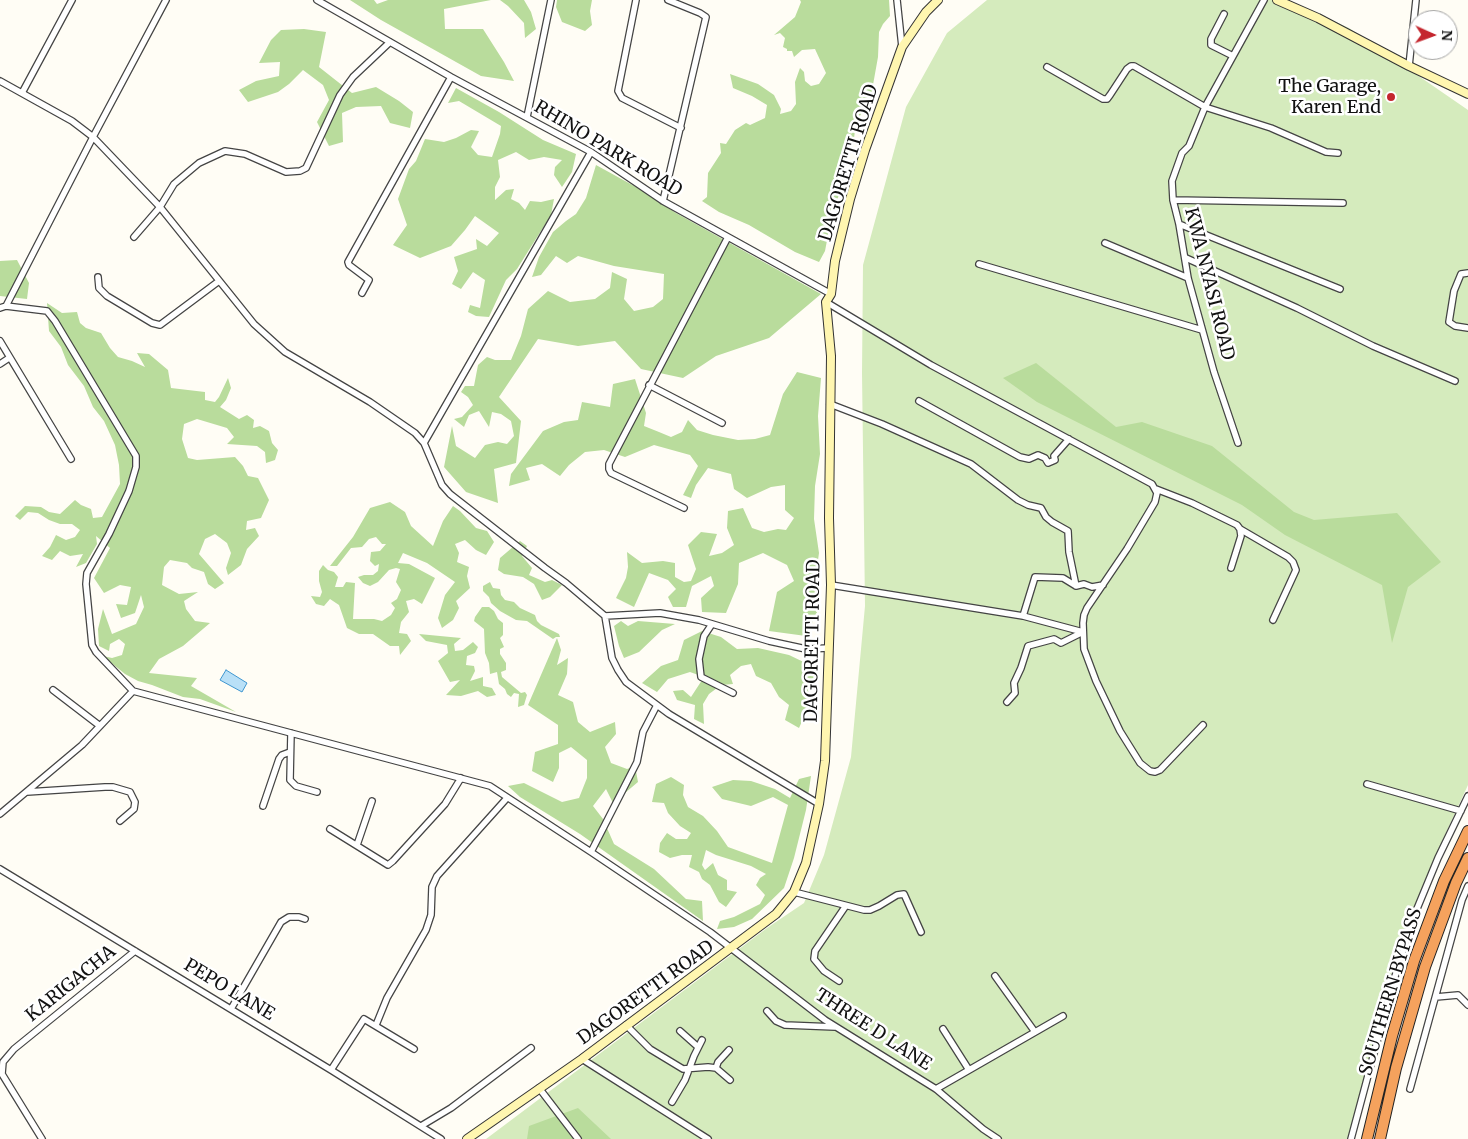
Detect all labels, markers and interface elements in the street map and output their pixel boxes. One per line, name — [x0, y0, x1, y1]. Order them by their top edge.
north arrow — [1408, 10, 1458, 60]
text: N — [1438, 30, 1456, 41]
place label: The Garage, Karen End — [1278, 76, 1381, 118]
street label: DAGORETTI ROAD — [815, 82, 883, 244]
marker: The Garage, Karen End — [1385, 91, 1397, 103]
street label: RHINO PARK ROAD — [530, 96, 686, 202]
street label: KWA NYASI ROAD — [1180, 205, 1238, 363]
street label: DAGORETTI ROAD — [801, 559, 825, 723]
street label: SOUTHERN BYPASS — [1355, 906, 1427, 1078]
street label: DAGORETTI ROAD — [574, 936, 718, 1050]
street label: KARIGACHA — [22, 941, 120, 1027]
street label: PEPO LANE — [180, 955, 278, 1025]
street label: THREE D LANE — [811, 984, 935, 1076]

